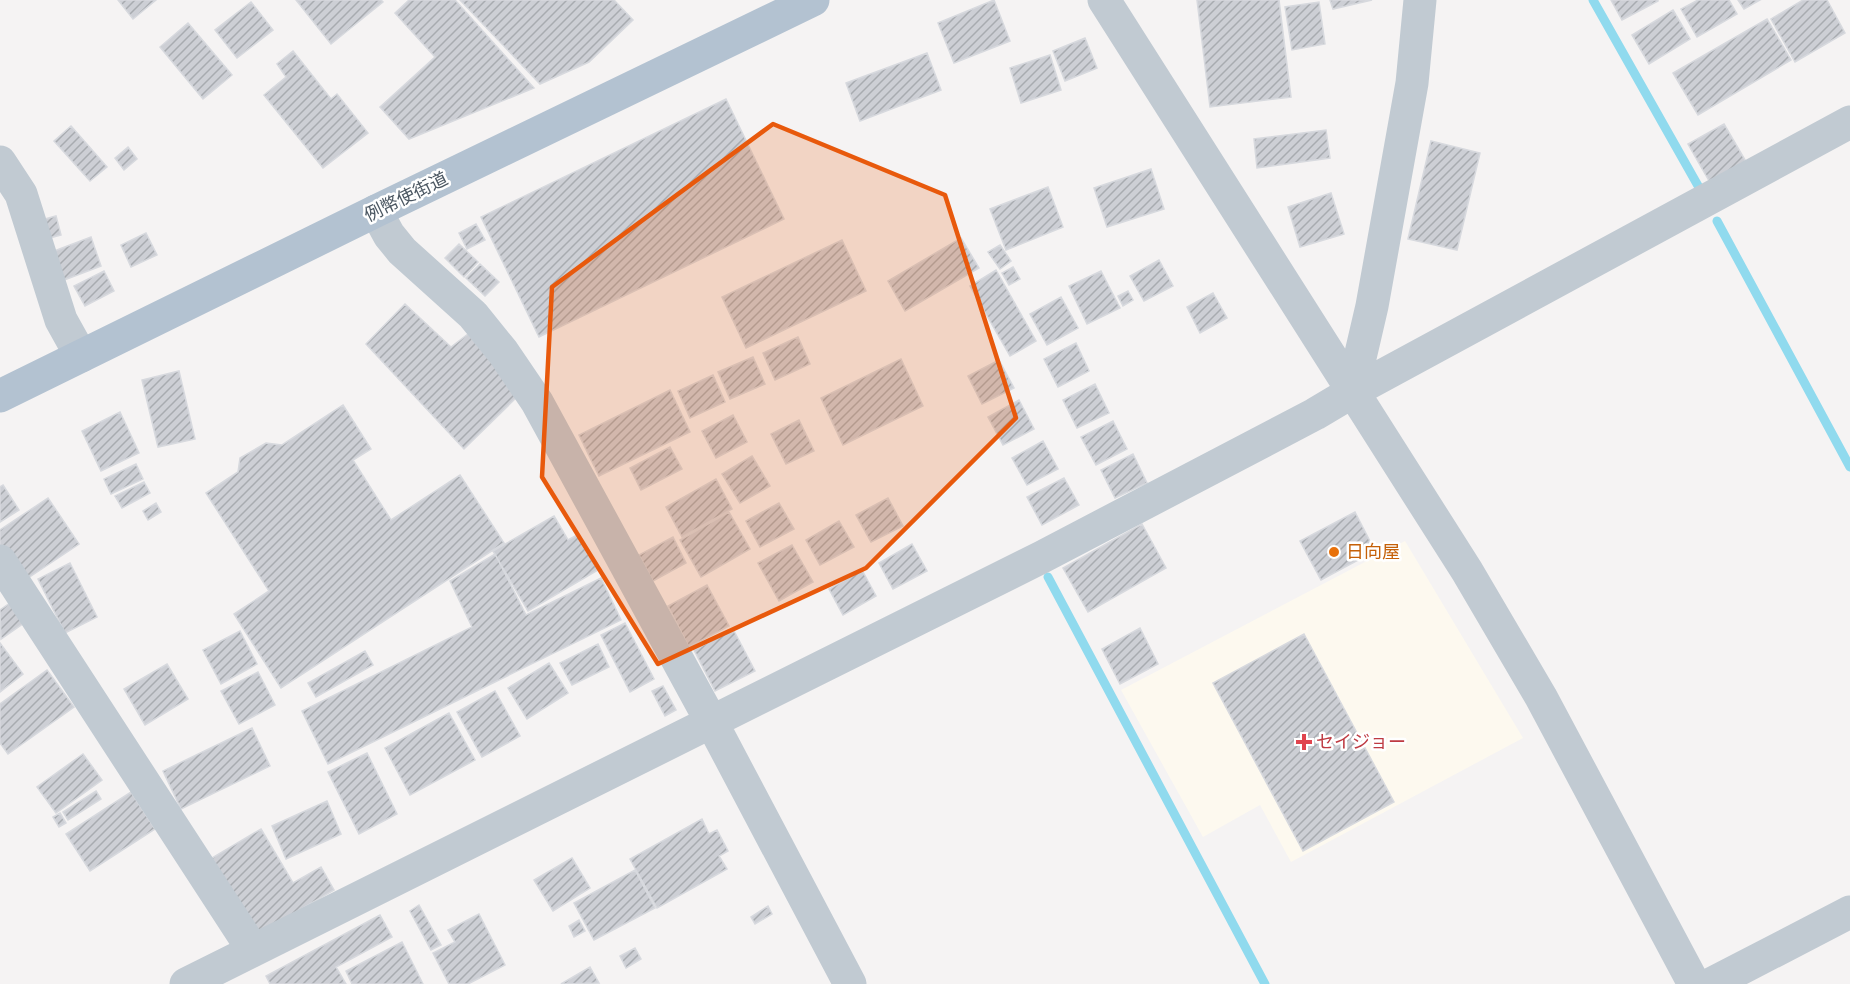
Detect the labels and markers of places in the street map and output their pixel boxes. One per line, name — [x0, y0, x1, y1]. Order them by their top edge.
place label: 日向屋 — [1346, 541, 1400, 563]
marker: 日向屋 — [1327, 545, 1341, 559]
place label: セイジョー — [1316, 731, 1406, 753]
marker: セイジョー — [1297, 735, 1311, 749]

